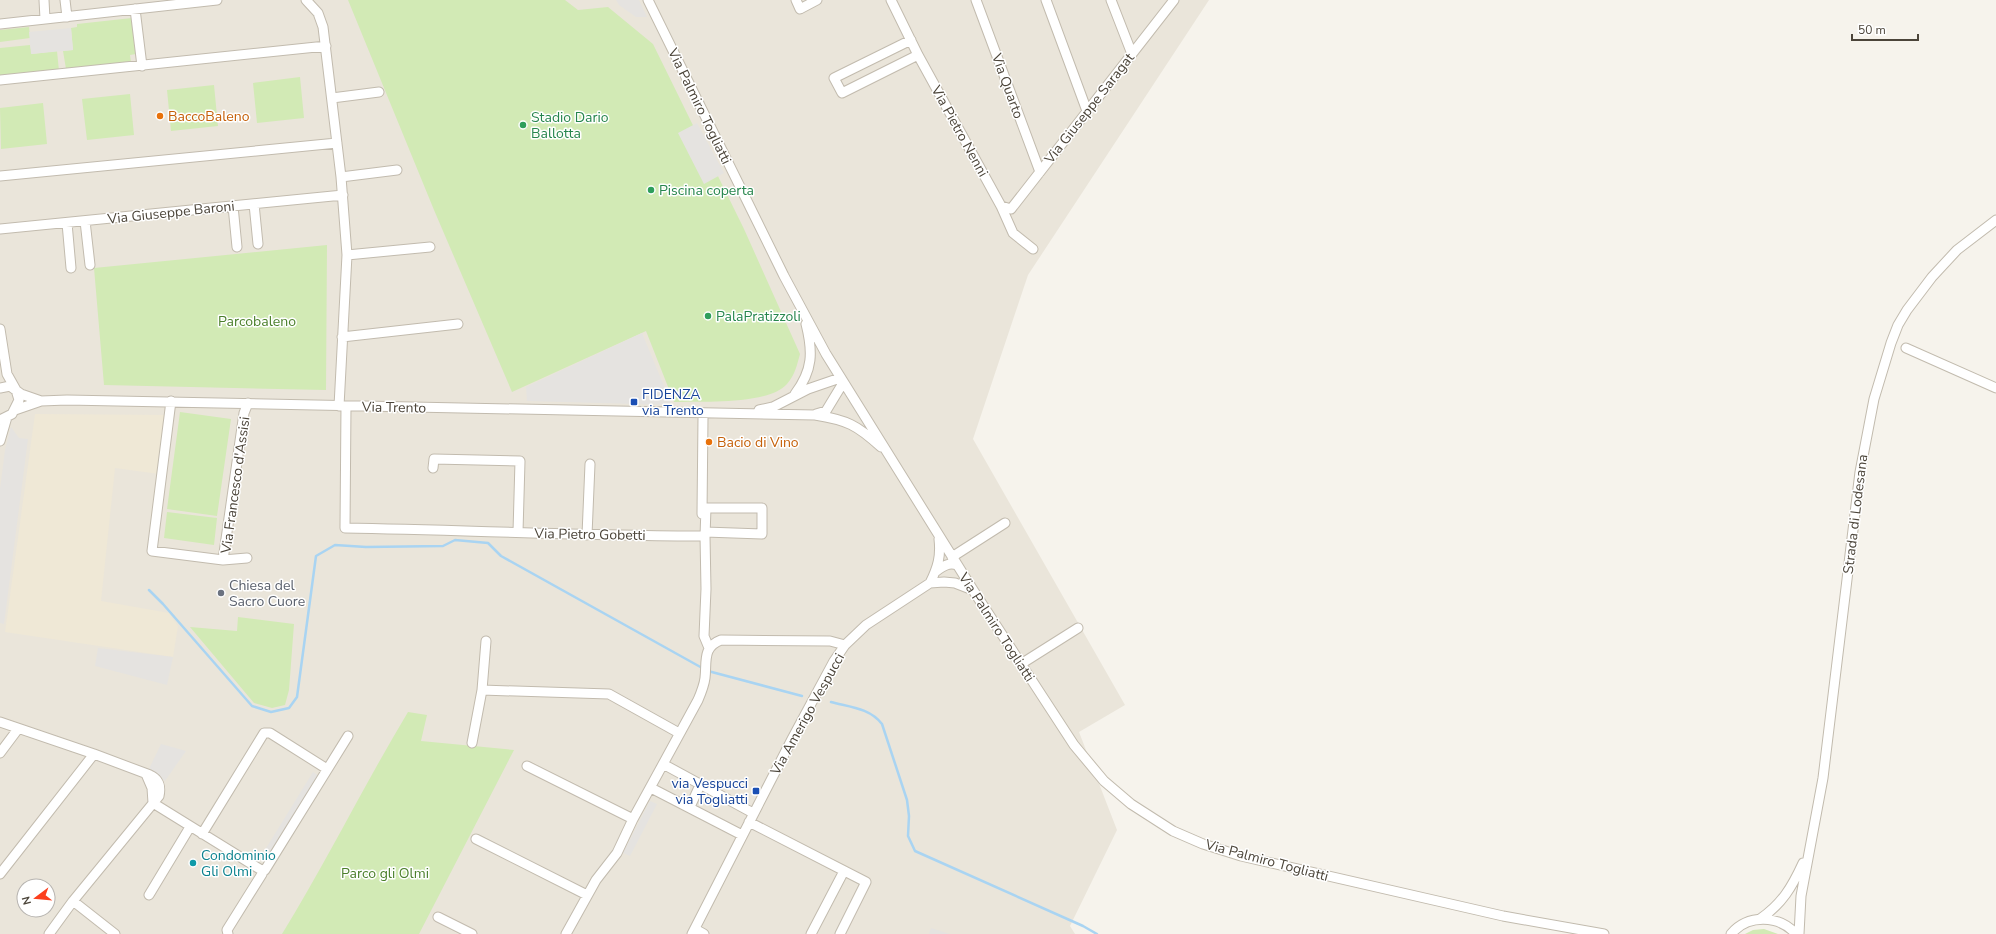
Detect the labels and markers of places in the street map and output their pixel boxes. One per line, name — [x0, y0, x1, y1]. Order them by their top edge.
place label: BaccoBaleno — [168, 107, 250, 126]
place label: Stadio Dario Ballotta — [531, 108, 609, 143]
marker: BaccoBaleno — [155, 111, 165, 121]
marker: Stadio Dario Ballotta — [518, 120, 528, 130]
place label: Piscina coperta — [659, 181, 754, 200]
marker: Piscina coperta — [646, 185, 656, 195]
place label: PalaPratizzoli — [716, 307, 801, 326]
marker: PalaPratizzoli — [703, 311, 713, 321]
place label: FIDENZA via Trento — [642, 385, 704, 420]
marker: FIDENZA via Trento — [629, 397, 639, 407]
place label: Bacio di Vino — [717, 433, 799, 452]
marker: Bacio di Vino — [704, 437, 714, 447]
place label: Chiesa del Sacro Cuore — [229, 576, 305, 611]
marker: Chiesa del Sacro Cuore — [216, 588, 226, 598]
place label: via Vespucci via Togliatti — [671, 774, 748, 809]
marker: via Vespucci via Togliatti — [751, 786, 761, 796]
place label: Condominio Gli Olmi — [201, 846, 276, 881]
marker: Condominio Gli Olmi — [188, 858, 198, 868]

